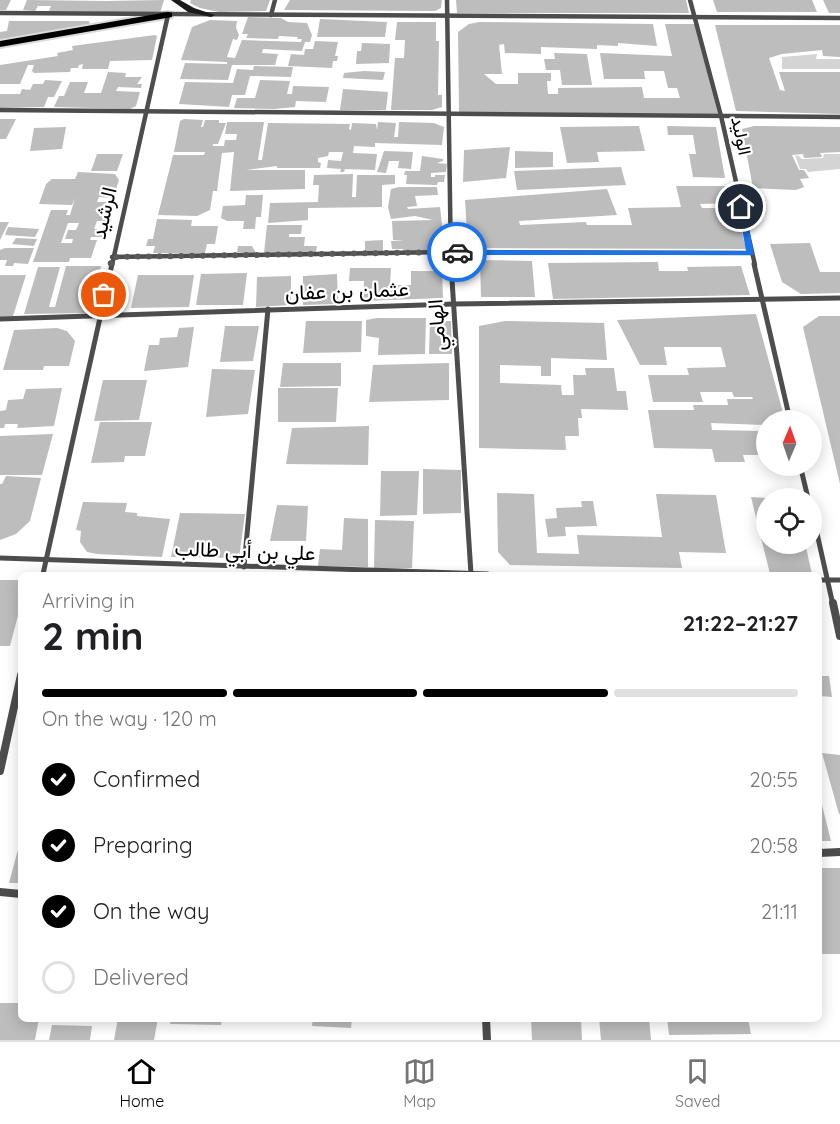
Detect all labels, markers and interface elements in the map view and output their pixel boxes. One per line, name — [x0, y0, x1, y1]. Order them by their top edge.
street label: الوليد — [726, 115, 757, 157]
pin — [715, 181, 766, 232]
street label: الرشيد — [84, 184, 123, 242]
icon: home — [724, 190, 757, 223]
courier — [427, 222, 487, 282]
icon: car — [441, 236, 474, 269]
pin — [78, 269, 129, 320]
street label: عثمان بن عفان — [284, 275, 409, 305]
icon: bag — [87, 278, 120, 311]
street label: الهامي — [421, 298, 456, 352]
north arrow — [756, 410, 822, 476]
map controls — [756, 410, 822, 554]
button: locate — [756, 488, 822, 554]
street label: علي بن أبي طالب — [174, 535, 316, 570]
text: Arriving in — [42, 588, 135, 613]
text: 21:22–21:27 — [683, 609, 798, 637]
text: 2 min — [42, 611, 144, 660]
text: On the way · 120 m — [42, 706, 217, 731]
icon: check — [42, 763, 75, 796]
text: Confirmed — [93, 765, 200, 793]
text: 20:55 — [749, 767, 798, 792]
icon: check — [42, 829, 75, 862]
text: Preparing — [93, 831, 193, 859]
text: 20:58 — [750, 833, 798, 858]
icon: check — [42, 895, 75, 928]
text: On the way — [93, 897, 209, 925]
text: 21:11 — [761, 899, 798, 924]
text: Delivered — [93, 963, 189, 991]
tab: Home — [119, 1055, 164, 1111]
tab: Map — [403, 1055, 436, 1111]
tab: Saved — [675, 1055, 721, 1111]

